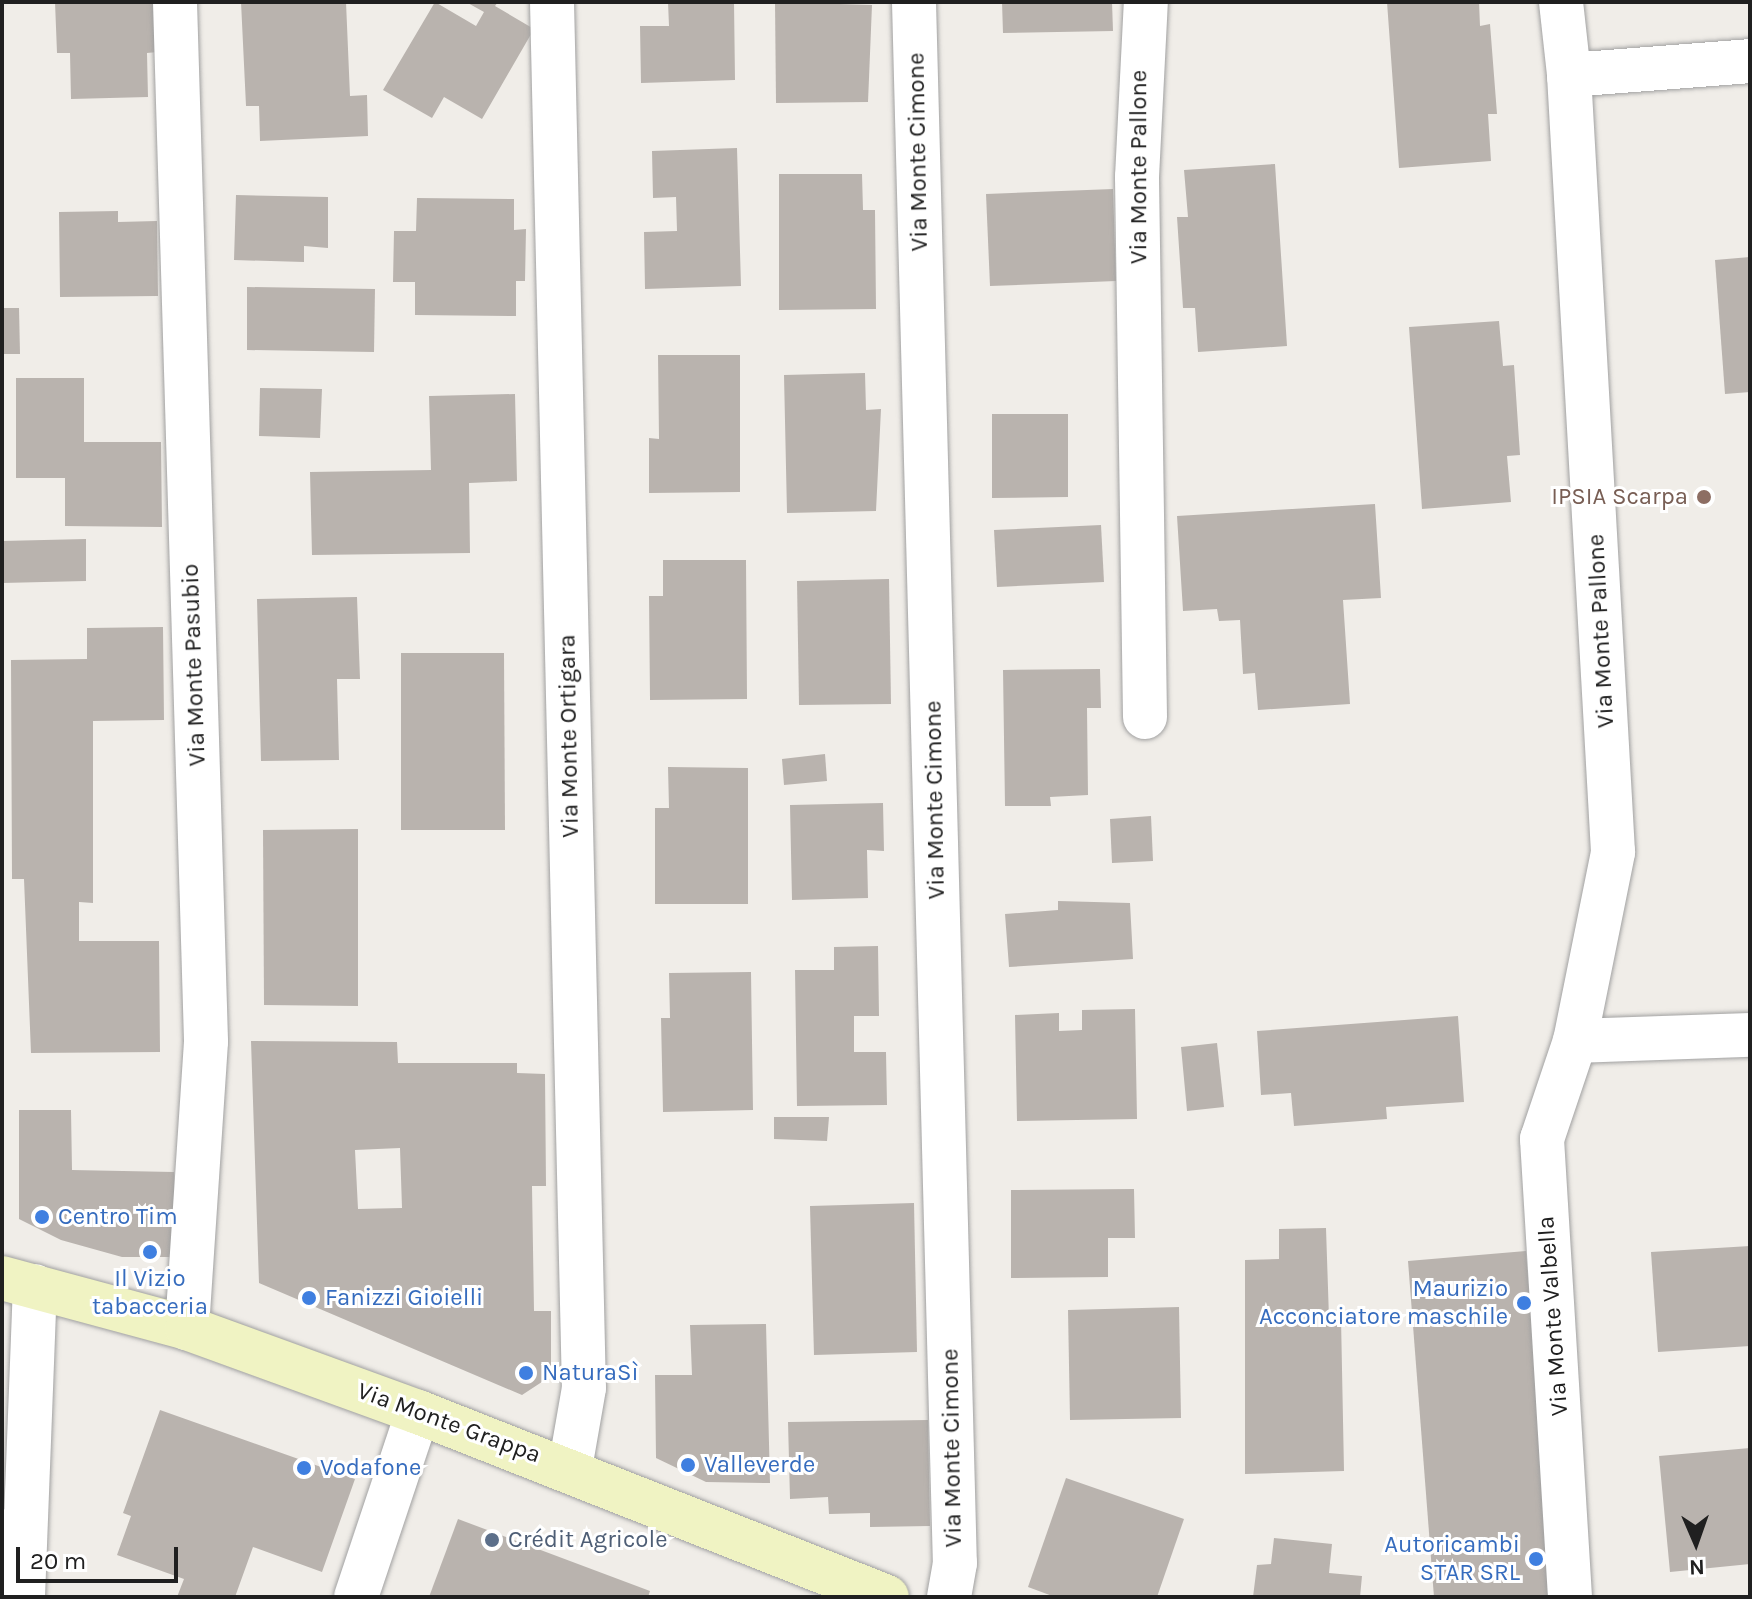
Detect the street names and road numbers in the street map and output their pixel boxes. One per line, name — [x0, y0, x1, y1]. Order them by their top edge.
street label: Via Monte Cimone — [902, 52, 934, 252]
street label: Via Monte Pallone — [1125, 70, 1153, 264]
street label: Via Monte Pallone — [1582, 533, 1620, 729]
street label: Via Monte Pasubio — [176, 563, 212, 767]
street label: Via Monte Ortigara — [553, 634, 585, 838]
street label: Via Monte Cimone — [919, 700, 951, 900]
street label: Via Monte Valbella — [1532, 1215, 1574, 1417]
street label: Via Monte Cimone — [936, 1348, 968, 1548]
street label: Via Monte Grappa — [353, 1376, 545, 1470]

